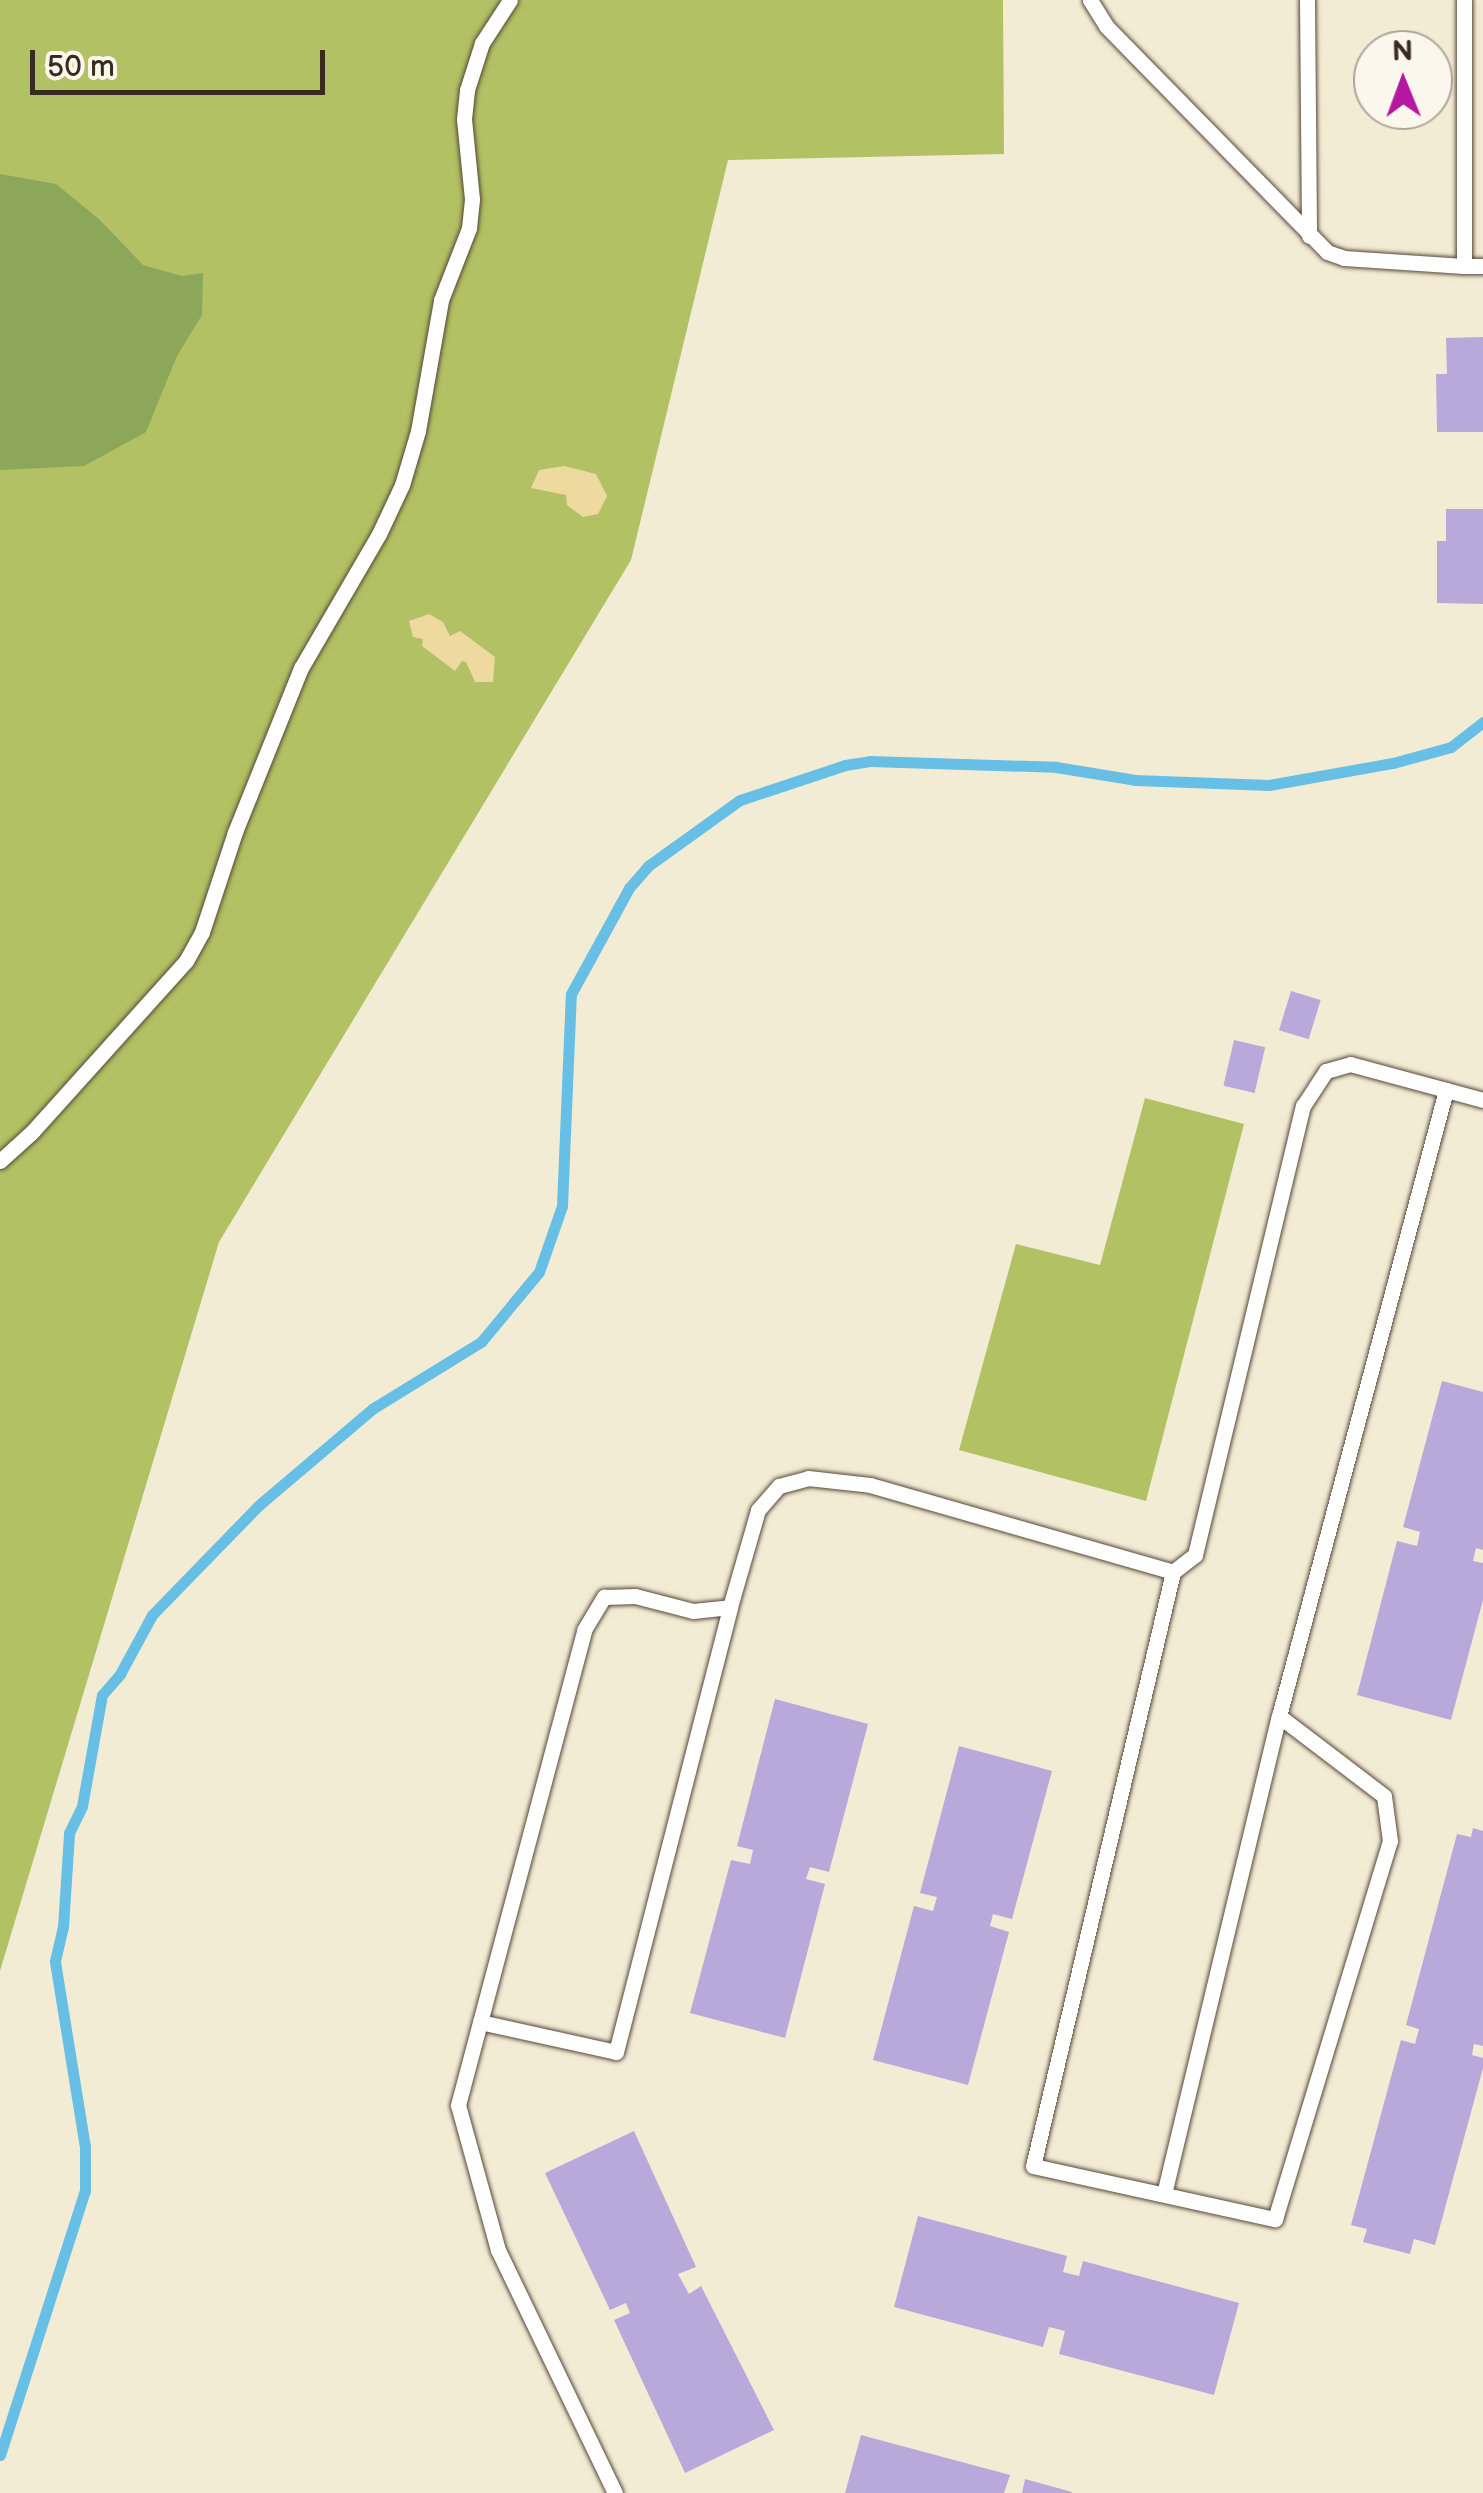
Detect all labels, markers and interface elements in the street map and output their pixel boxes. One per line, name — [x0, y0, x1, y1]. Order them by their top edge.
scale bar — [35, 30, 330, 92]
north arrow — [1353, 30, 1453, 130]
text: N — [1392, 35, 1413, 68]
text: 50 m — [47, 49, 115, 85]

